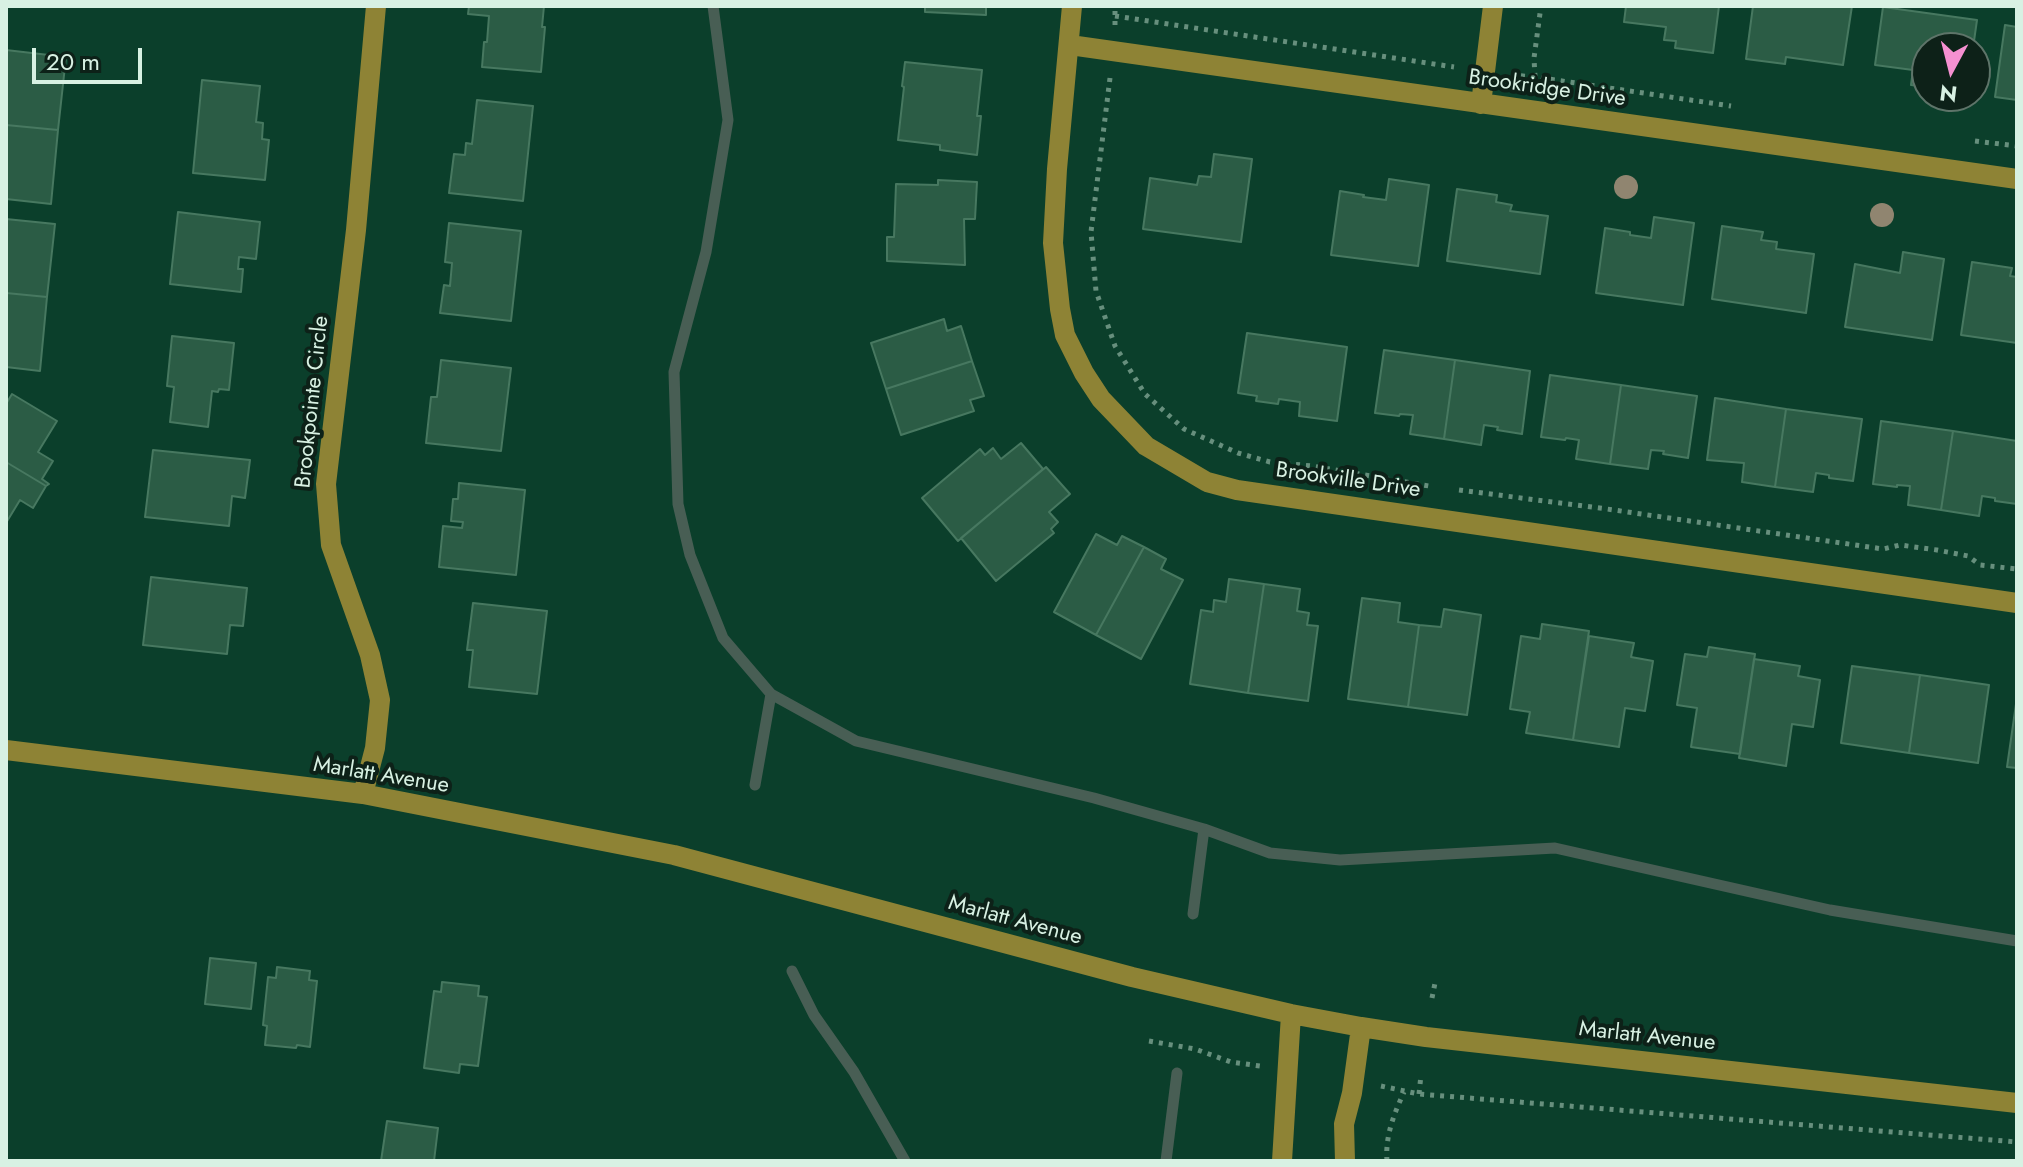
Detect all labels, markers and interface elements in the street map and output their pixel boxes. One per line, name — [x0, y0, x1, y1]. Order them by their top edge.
scale bar — [36, 32, 146, 82]
north arrow — [1911, 32, 1991, 112]
text: 20 m — [46, 44, 100, 79]
street label: Brookridge Drive — [1467, 65, 1627, 113]
text: N — [1938, 77, 1959, 111]
street label: Brookpointe Circle — [291, 315, 335, 489]
street label: Brookville Drive — [1274, 458, 1422, 504]
street label: Marlatt Avenue — [311, 752, 451, 800]
street label: Marlatt Avenue — [945, 890, 1085, 952]
street label: Marlatt Avenue — [1577, 1017, 1717, 1057]

